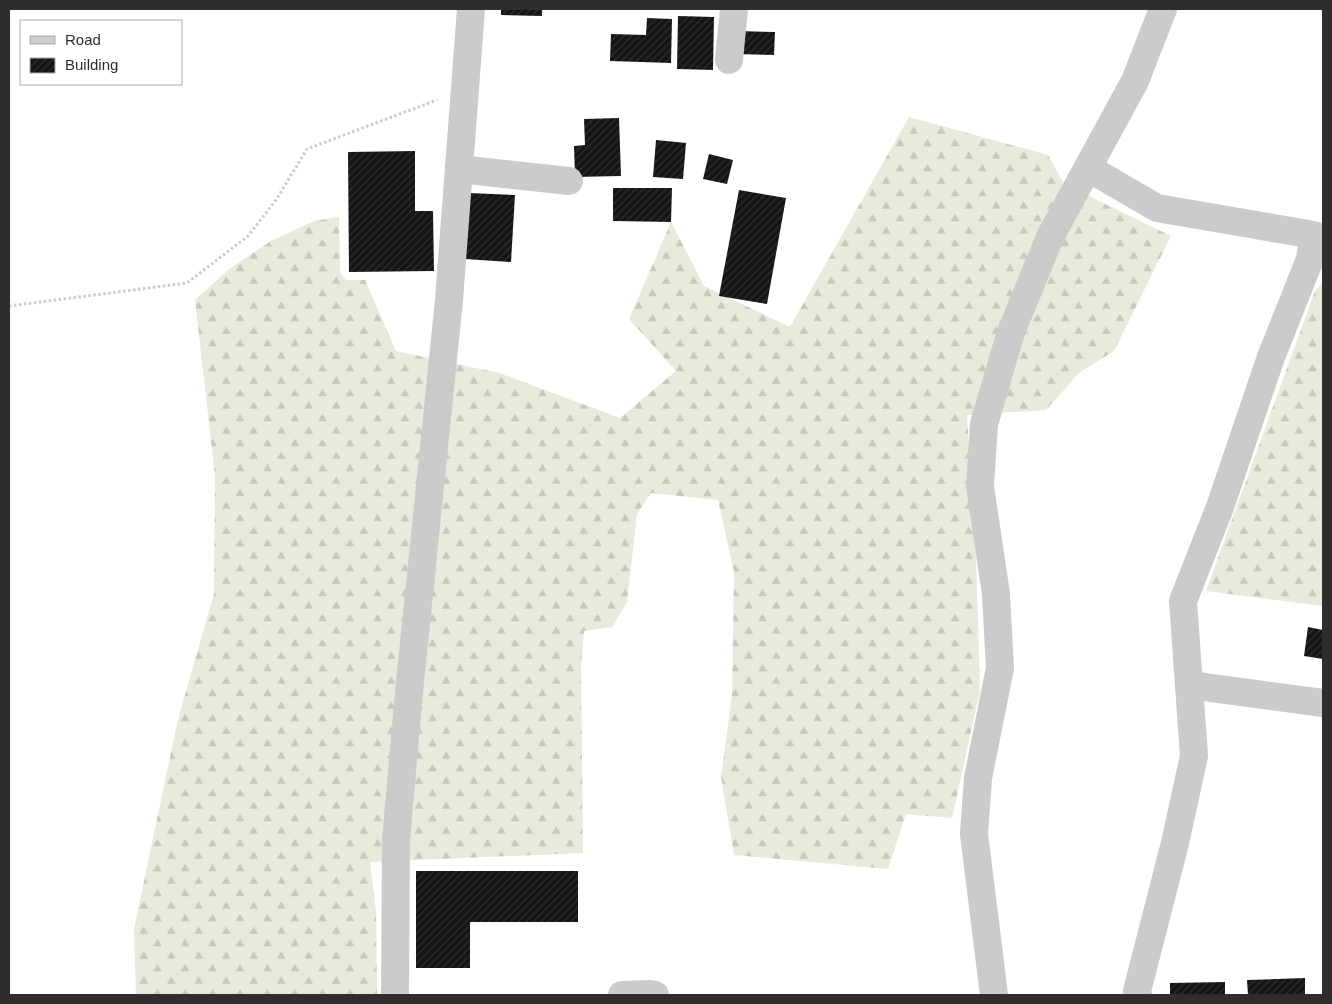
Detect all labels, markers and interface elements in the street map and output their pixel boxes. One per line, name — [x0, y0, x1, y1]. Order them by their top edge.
legend — [20, 20, 182, 85]
text: Road — [65, 31, 101, 48]
text: Building — [65, 56, 118, 73]

